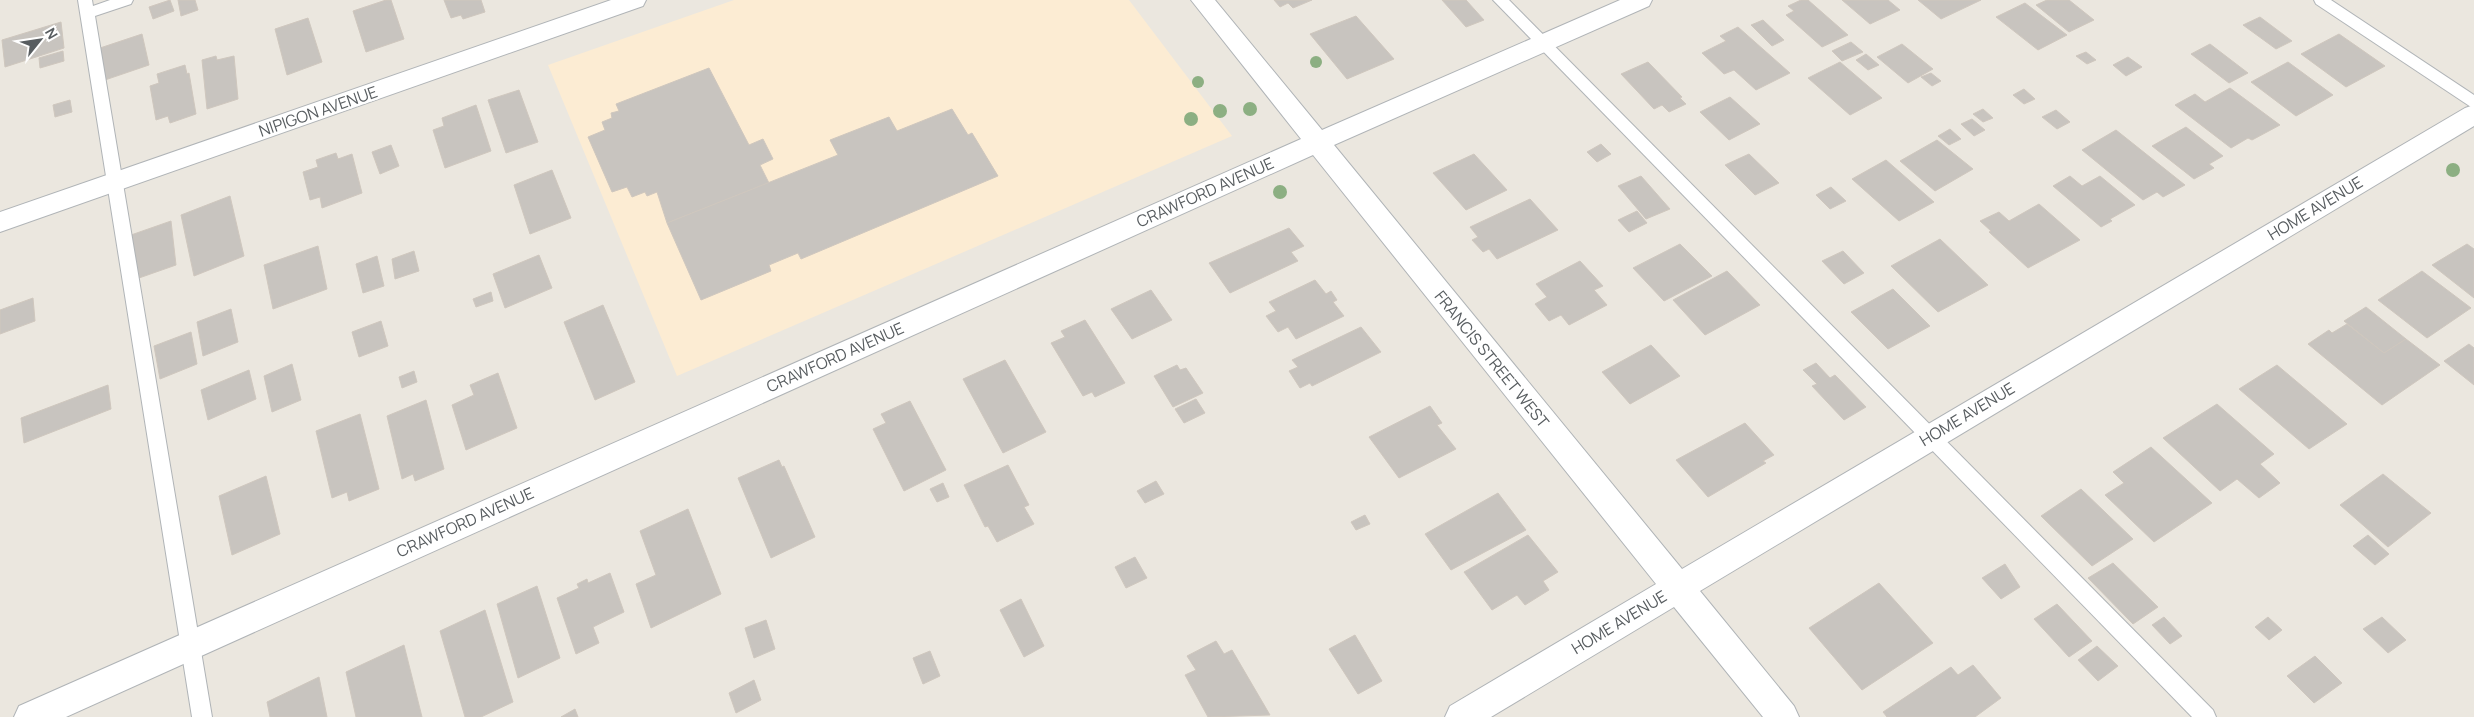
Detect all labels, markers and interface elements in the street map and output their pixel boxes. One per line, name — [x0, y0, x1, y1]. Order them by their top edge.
north arrow — [15, 15, 65, 65]
text: N — [41, 24, 62, 42]
street label: NIPIGON AVENUE — [256, 80, 380, 142]
street label: CRAWFORD AVENUE — [1133, 152, 1277, 232]
street label: HOME AVENUE — [2263, 171, 2367, 245]
street label: FRANCIS STREET WEST — [1430, 286, 1554, 433]
street label: CRAWFORD AVENUE — [763, 317, 907, 397]
street label: HOME AVENUE — [1915, 377, 2019, 451]
street label: CRAWFORD AVENUE — [393, 482, 537, 562]
street label: HOME AVENUE — [1567, 585, 1671, 659]

